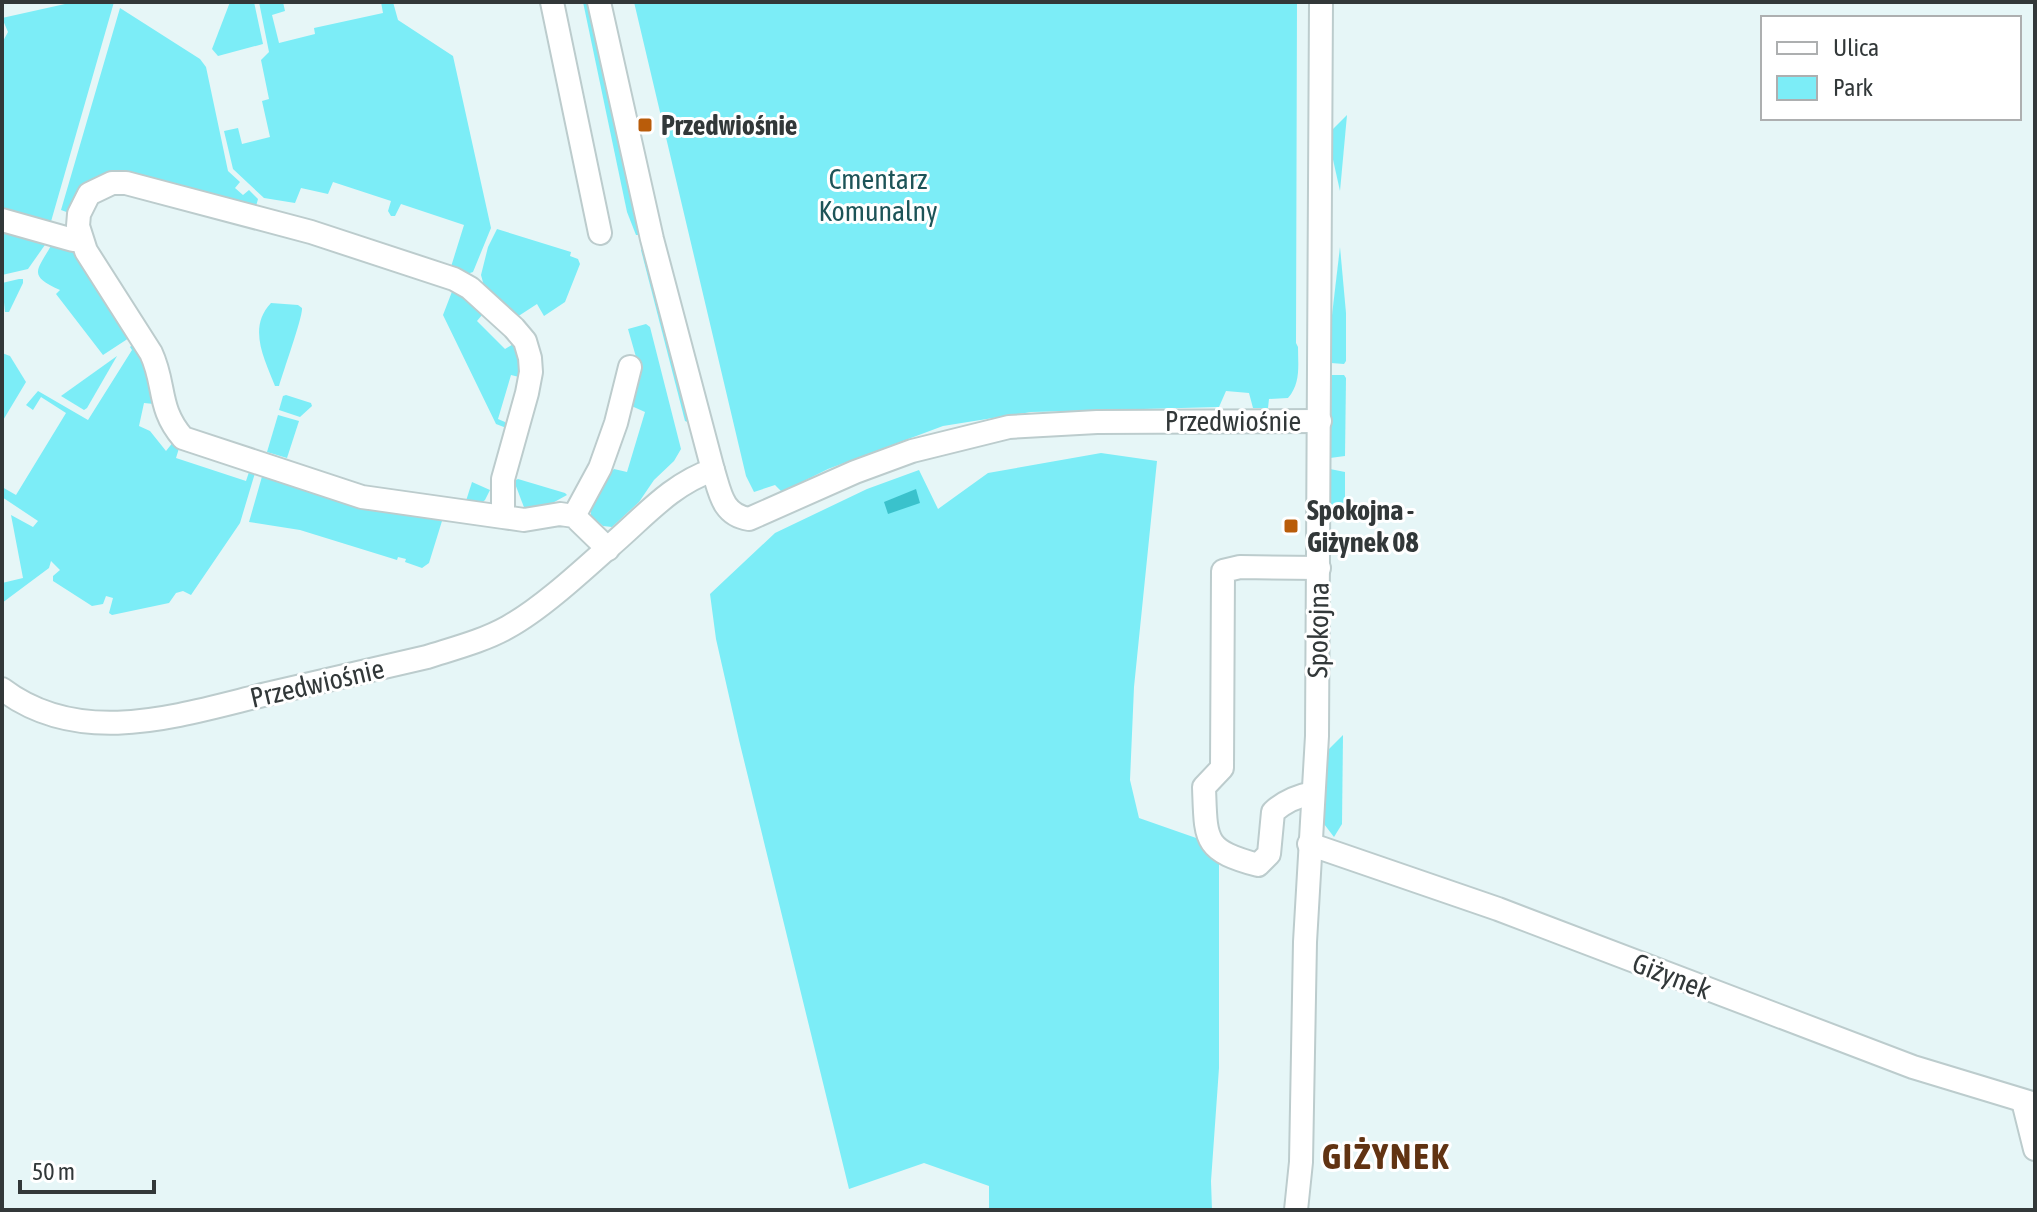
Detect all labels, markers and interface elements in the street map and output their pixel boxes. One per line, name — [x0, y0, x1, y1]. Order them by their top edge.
legend — [1761, 16, 2021, 120]
text: Ulica — [1833, 34, 1879, 61]
text: Park — [1833, 74, 1874, 101]
place label: Przedwiośnie — [661, 109, 798, 141]
marker: Przedwiośnie — [636, 116, 654, 134]
park label: Cmentarz Komunalny — [818, 163, 938, 227]
street label: Przedwiośnie — [1165, 405, 1301, 437]
place label: Spokojna - Giżynek 08 — [1307, 494, 1419, 558]
marker: Spokojna - Giżynek 08 — [1282, 517, 1300, 535]
street label: Spokojna — [1301, 582, 1335, 678]
street label: Przedwiośnie — [247, 652, 387, 714]
street label: Giżynek — [1628, 946, 1716, 1006]
district label: GIŻYNEK — [1322, 1135, 1450, 1177]
scale bar — [20, 1144, 154, 1194]
text: 50 m — [32, 1158, 75, 1185]

